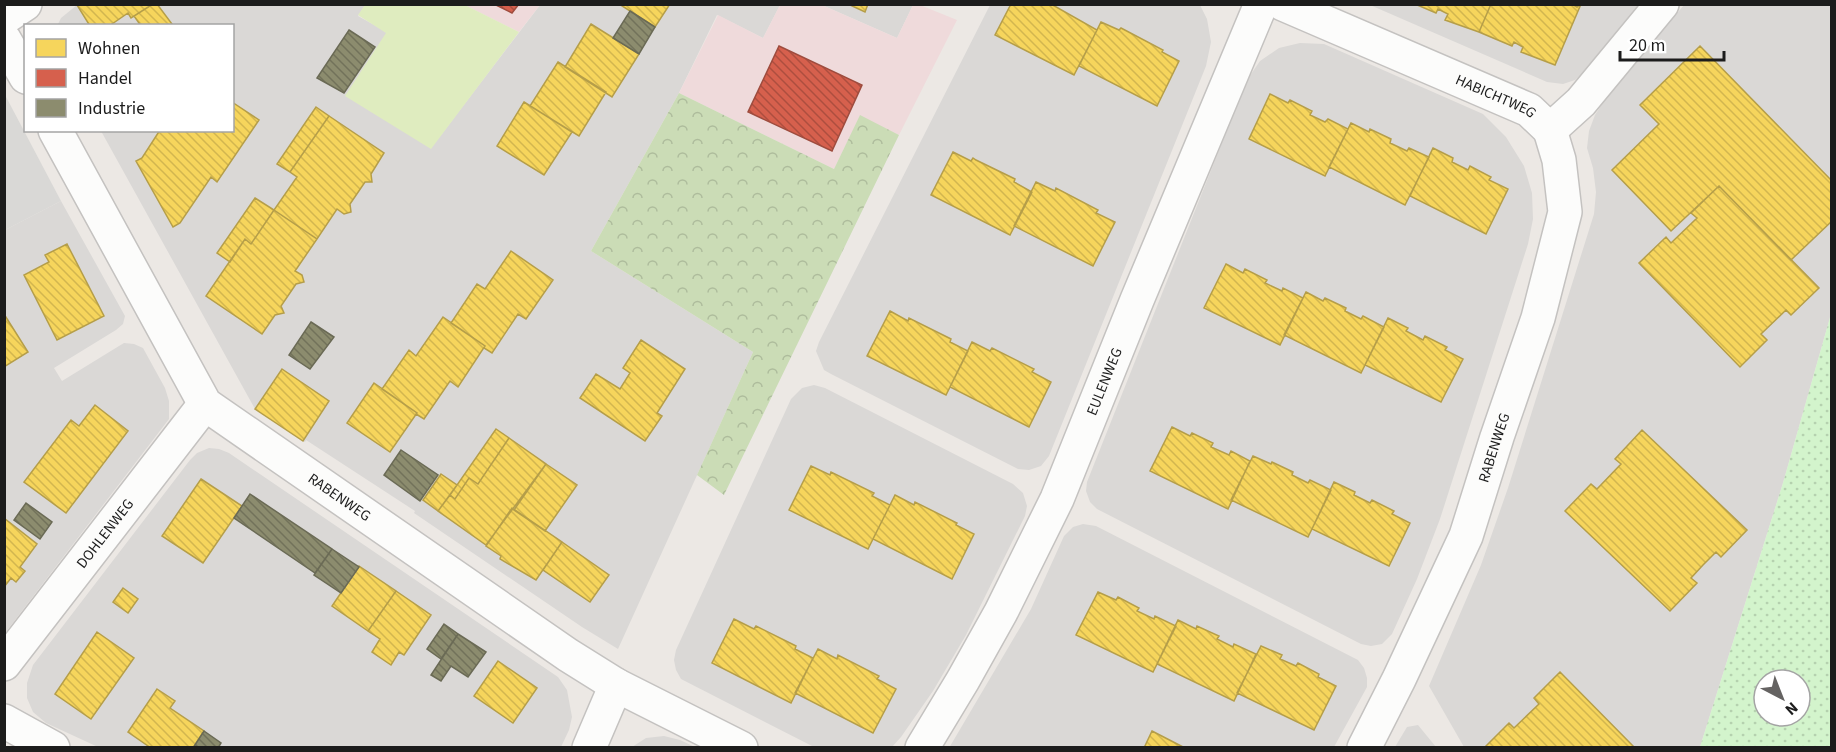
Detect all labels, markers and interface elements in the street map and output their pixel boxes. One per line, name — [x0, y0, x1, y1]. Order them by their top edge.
legend — [24, 24, 234, 132]
scale bar — [1620, 24, 1724, 62]
text: 20 m — [1629, 33, 1665, 58]
text: Wohnen — [78, 36, 140, 61]
text: Handel — [78, 66, 132, 91]
street label: HABICHTWEG — [1452, 70, 1541, 123]
text: Industrie — [78, 96, 145, 121]
street label: EULENWEG — [1082, 345, 1128, 419]
street label: RABENWEG — [1473, 410, 1516, 485]
street label: RABENWEG — [304, 468, 375, 527]
street label: DOHLENWEG — [72, 495, 139, 573]
north arrow — [1752, 668, 1812, 728]
text: N — [1780, 697, 1803, 720]

